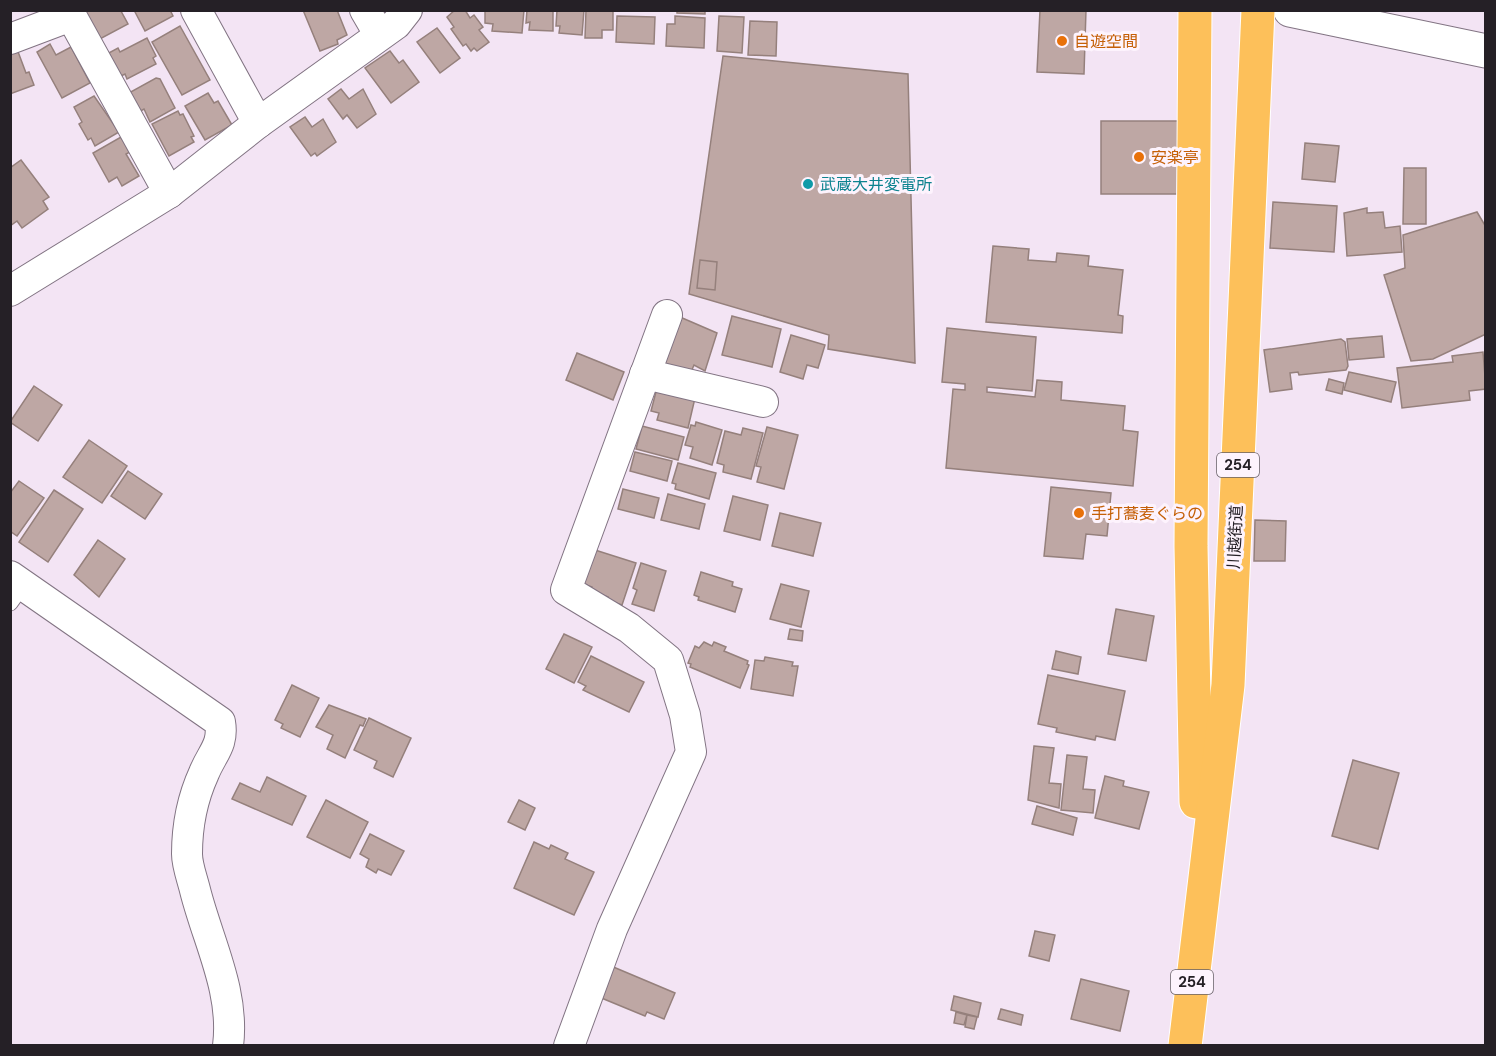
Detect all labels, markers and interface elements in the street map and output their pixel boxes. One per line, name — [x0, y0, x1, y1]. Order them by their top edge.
place label: 自遊空間 — [1074, 31, 1138, 52]
marker: 自遊空間 — [1055, 34, 1069, 48]
place label: 安楽亭 — [1151, 147, 1199, 168]
marker: 安楽亭 — [1132, 150, 1146, 164]
place label: 武蔵大井変電所 — [820, 174, 932, 195]
marker: 武蔵大井変電所 — [801, 177, 815, 191]
road number: 254 — [1217, 453, 1259, 477]
place label: 手打蕎麦ぐらの — [1091, 503, 1203, 524]
street label: 川越街道 — [1223, 504, 1247, 570]
marker: 手打蕎麦ぐらの — [1072, 506, 1086, 520]
road number: 254 — [1171, 970, 1213, 994]

